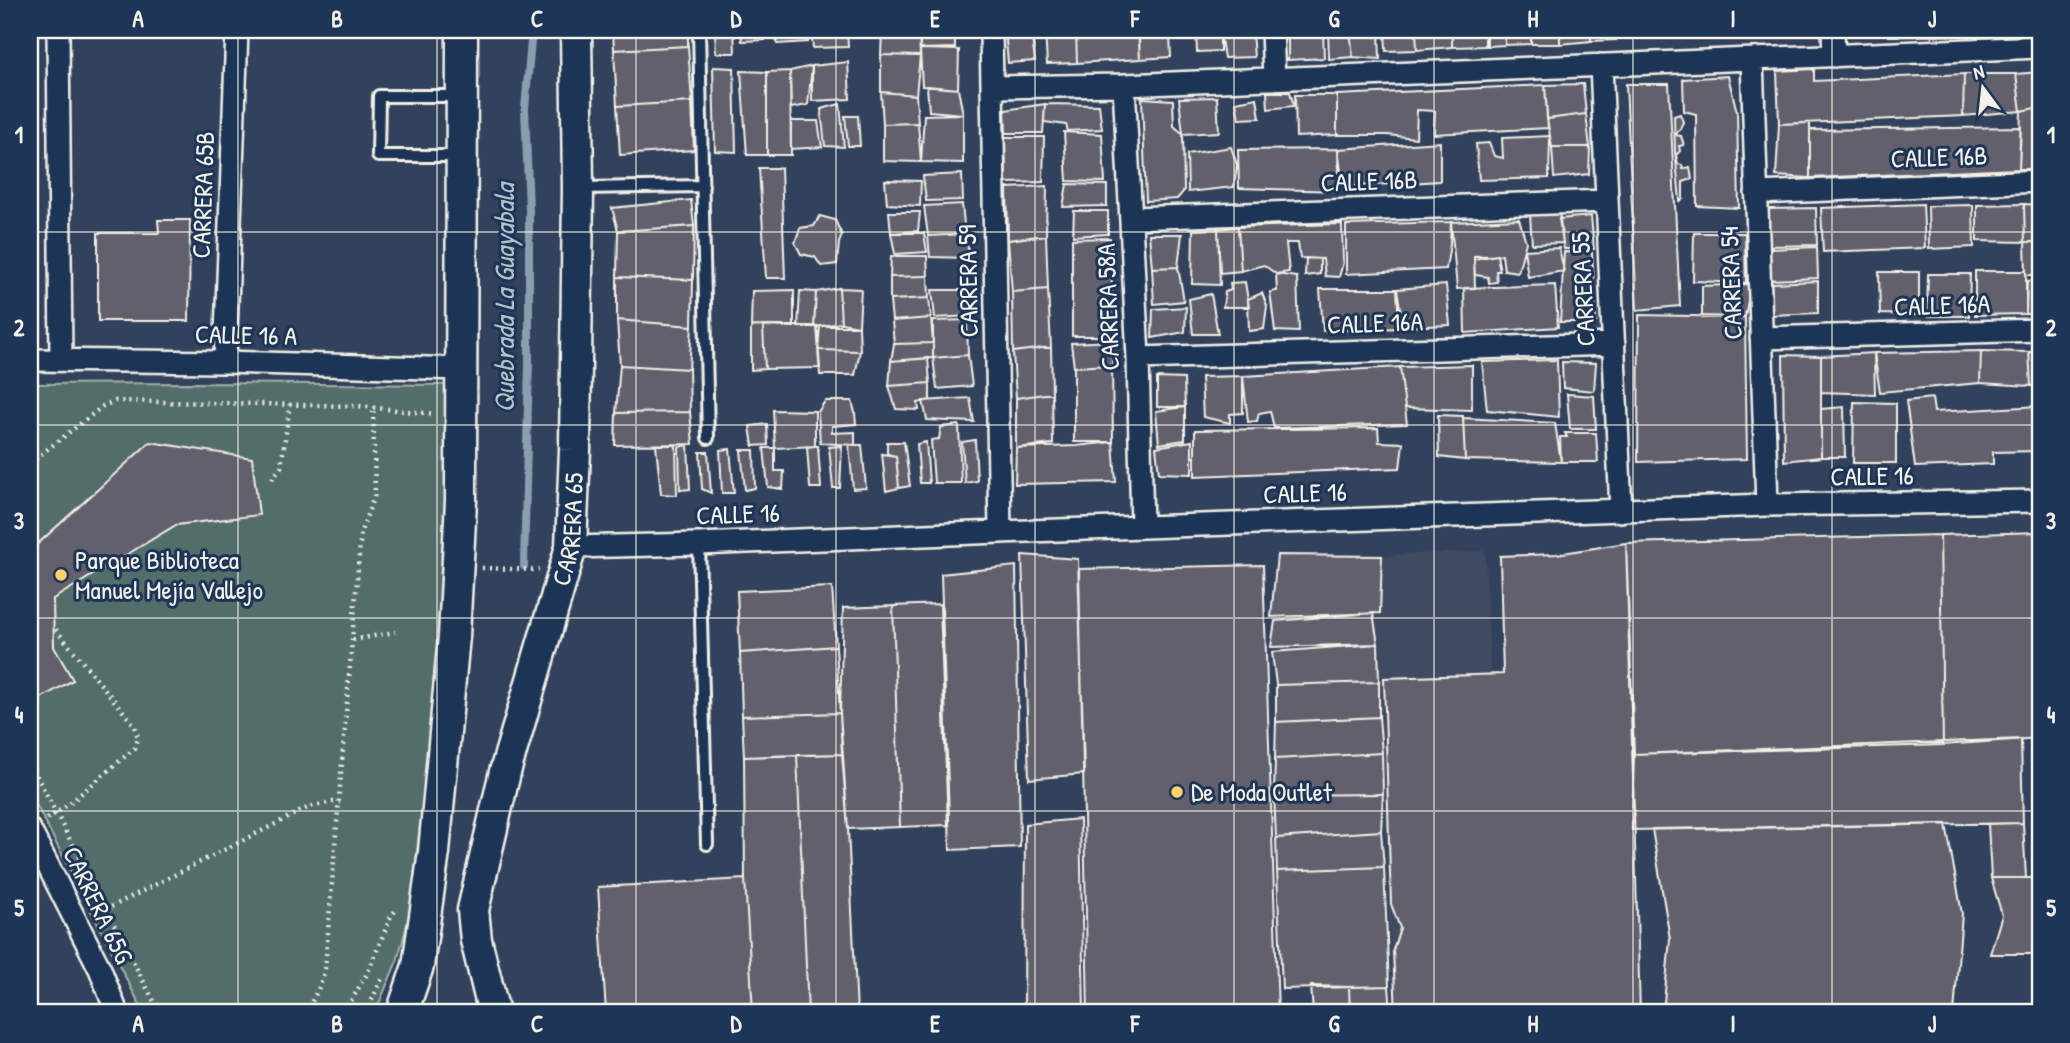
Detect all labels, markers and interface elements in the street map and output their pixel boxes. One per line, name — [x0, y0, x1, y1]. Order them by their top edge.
text: A — [132, 3, 144, 34]
text: B — [331, 3, 343, 34]
text: C — [531, 3, 543, 34]
text: D — [731, 3, 743, 34]
text: E — [930, 3, 941, 34]
text: F — [1130, 3, 1141, 34]
text: G — [1328, 3, 1340, 34]
text: H — [1528, 3, 1539, 34]
text: I — [1730, 3, 1736, 34]
text: J — [1928, 3, 1937, 34]
north arrow — [1948, 52, 2018, 122]
text: N — [1970, 58, 1987, 85]
text: 1 — [15, 119, 23, 150]
text: 1 — [2047, 119, 2055, 150]
street label: CARRERA 65B — [183, 131, 222, 259]
street label: CALLE 16B — [1890, 137, 1988, 176]
street label: CALLE 16B — [1320, 161, 1418, 200]
water label: Quebrada La Guayabala — [485, 180, 523, 413]
street label: CARRERA 59 — [949, 224, 986, 338]
street label: CARRERA 54 — [1711, 226, 1750, 340]
street label: CARRERA 55 — [1562, 231, 1603, 347]
street label: CARRERA 58A — [1088, 242, 1127, 371]
street label: CALLE 16A — [1893, 285, 1991, 324]
street label: CALLE 16A — [1326, 303, 1424, 342]
text: 2 — [14, 312, 25, 343]
text: 2 — [2046, 312, 2057, 343]
street label: CALLE 16 A — [195, 316, 298, 353]
street label: CALLE 16 — [1830, 457, 1914, 494]
street label: CARRERA 65 — [543, 472, 591, 590]
street label: CALLE 16 — [1263, 474, 1347, 511]
street label: CALLE 16 — [696, 495, 780, 532]
text: 3 — [14, 505, 24, 536]
text: 3 — [2046, 505, 2056, 536]
place label: Parque Biblioteca Manuel Mejía Vallejo — [75, 542, 263, 607]
marker: Parque Biblioteca Manuel Mejía Vallejo — [53, 567, 69, 583]
text: 4 — [15, 699, 24, 730]
text: 4 — [2047, 699, 2056, 730]
place label: De Moda Outlet — [1191, 774, 1333, 809]
marker: De Moda Outlet — [1169, 784, 1185, 800]
street label: CARRERA 65G — [55, 840, 142, 970]
text: 5 — [14, 892, 24, 923]
text: 5 — [2046, 892, 2056, 923]
text: A — [132, 1008, 144, 1039]
text: B — [331, 1008, 343, 1039]
text: C — [531, 1008, 543, 1039]
text: D — [731, 1008, 743, 1039]
text: E — [930, 1008, 941, 1039]
text: F — [1130, 1008, 1141, 1039]
text: G — [1328, 1008, 1340, 1039]
text: H — [1528, 1008, 1539, 1039]
text: I — [1730, 1008, 1736, 1039]
text: J — [1928, 1008, 1937, 1039]

